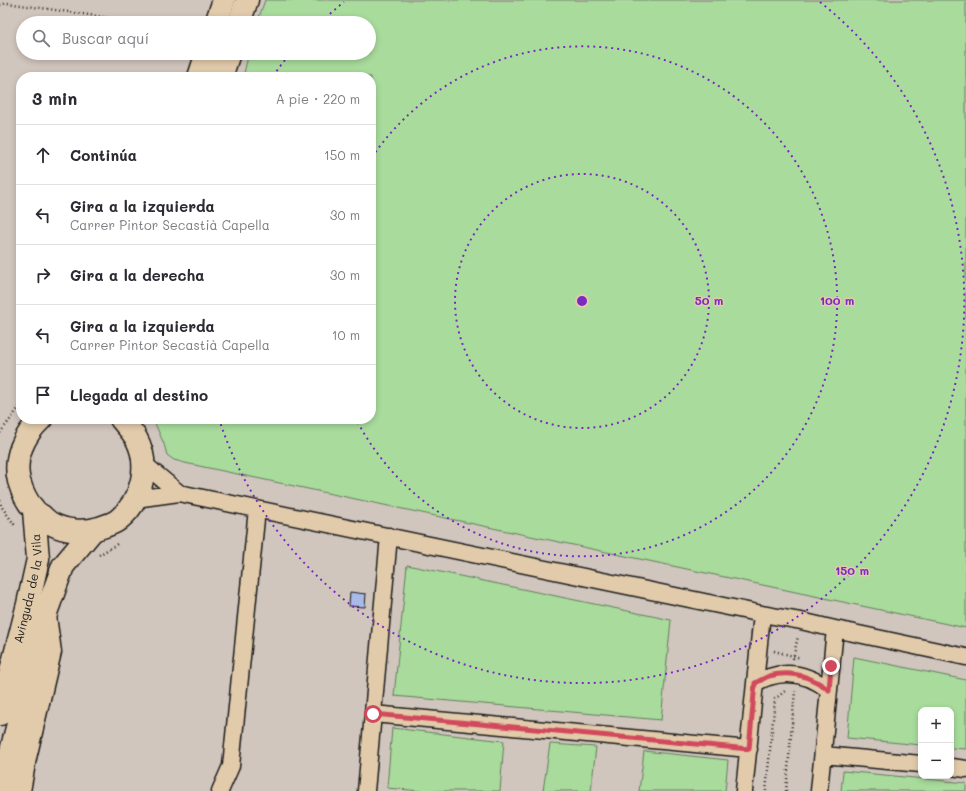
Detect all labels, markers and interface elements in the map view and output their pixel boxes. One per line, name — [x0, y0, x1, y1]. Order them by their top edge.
search box — [16, 16, 376, 60]
icon: search — [30, 27, 52, 49]
text: Buscar aquí — [62, 28, 149, 48]
text: 3 min — [32, 87, 77, 109]
text: A pie · 220 m — [276, 90, 360, 107]
icon: ahead — [32, 144, 54, 166]
text: Continúa — [70, 145, 137, 165]
text: 150 m — [324, 146, 360, 163]
text: Gira a la izquierda — [70, 196, 215, 216]
icon: left — [32, 204, 54, 226]
text: 30 m — [330, 206, 360, 223]
text: Carrer Pintor Secastià Capella — [70, 216, 270, 233]
icon: right — [32, 264, 54, 286]
text: Gira a la derecha — [70, 265, 204, 285]
text: 30 m — [330, 266, 360, 283]
text: 50 m — [695, 292, 723, 308]
text: 100 m — [820, 292, 854, 308]
centre of rings — [575, 294, 589, 308]
text: Gira a la izquierda — [70, 316, 215, 336]
icon: left — [32, 324, 54, 346]
text: 10 m — [332, 326, 360, 343]
text: Carrer Pintor Secastià Capella — [70, 336, 270, 353]
icon: arrive — [32, 384, 54, 406]
text: Llegada al destino — [70, 385, 208, 405]
street label: Avinguda de la Vila — [9, 533, 45, 645]
text: 150 m — [835, 562, 869, 578]
route end — [822, 657, 840, 675]
route start — [364, 705, 382, 723]
map controls — [918, 707, 954, 779]
button: + — [918, 707, 954, 743]
button: − — [918, 743, 954, 779]

